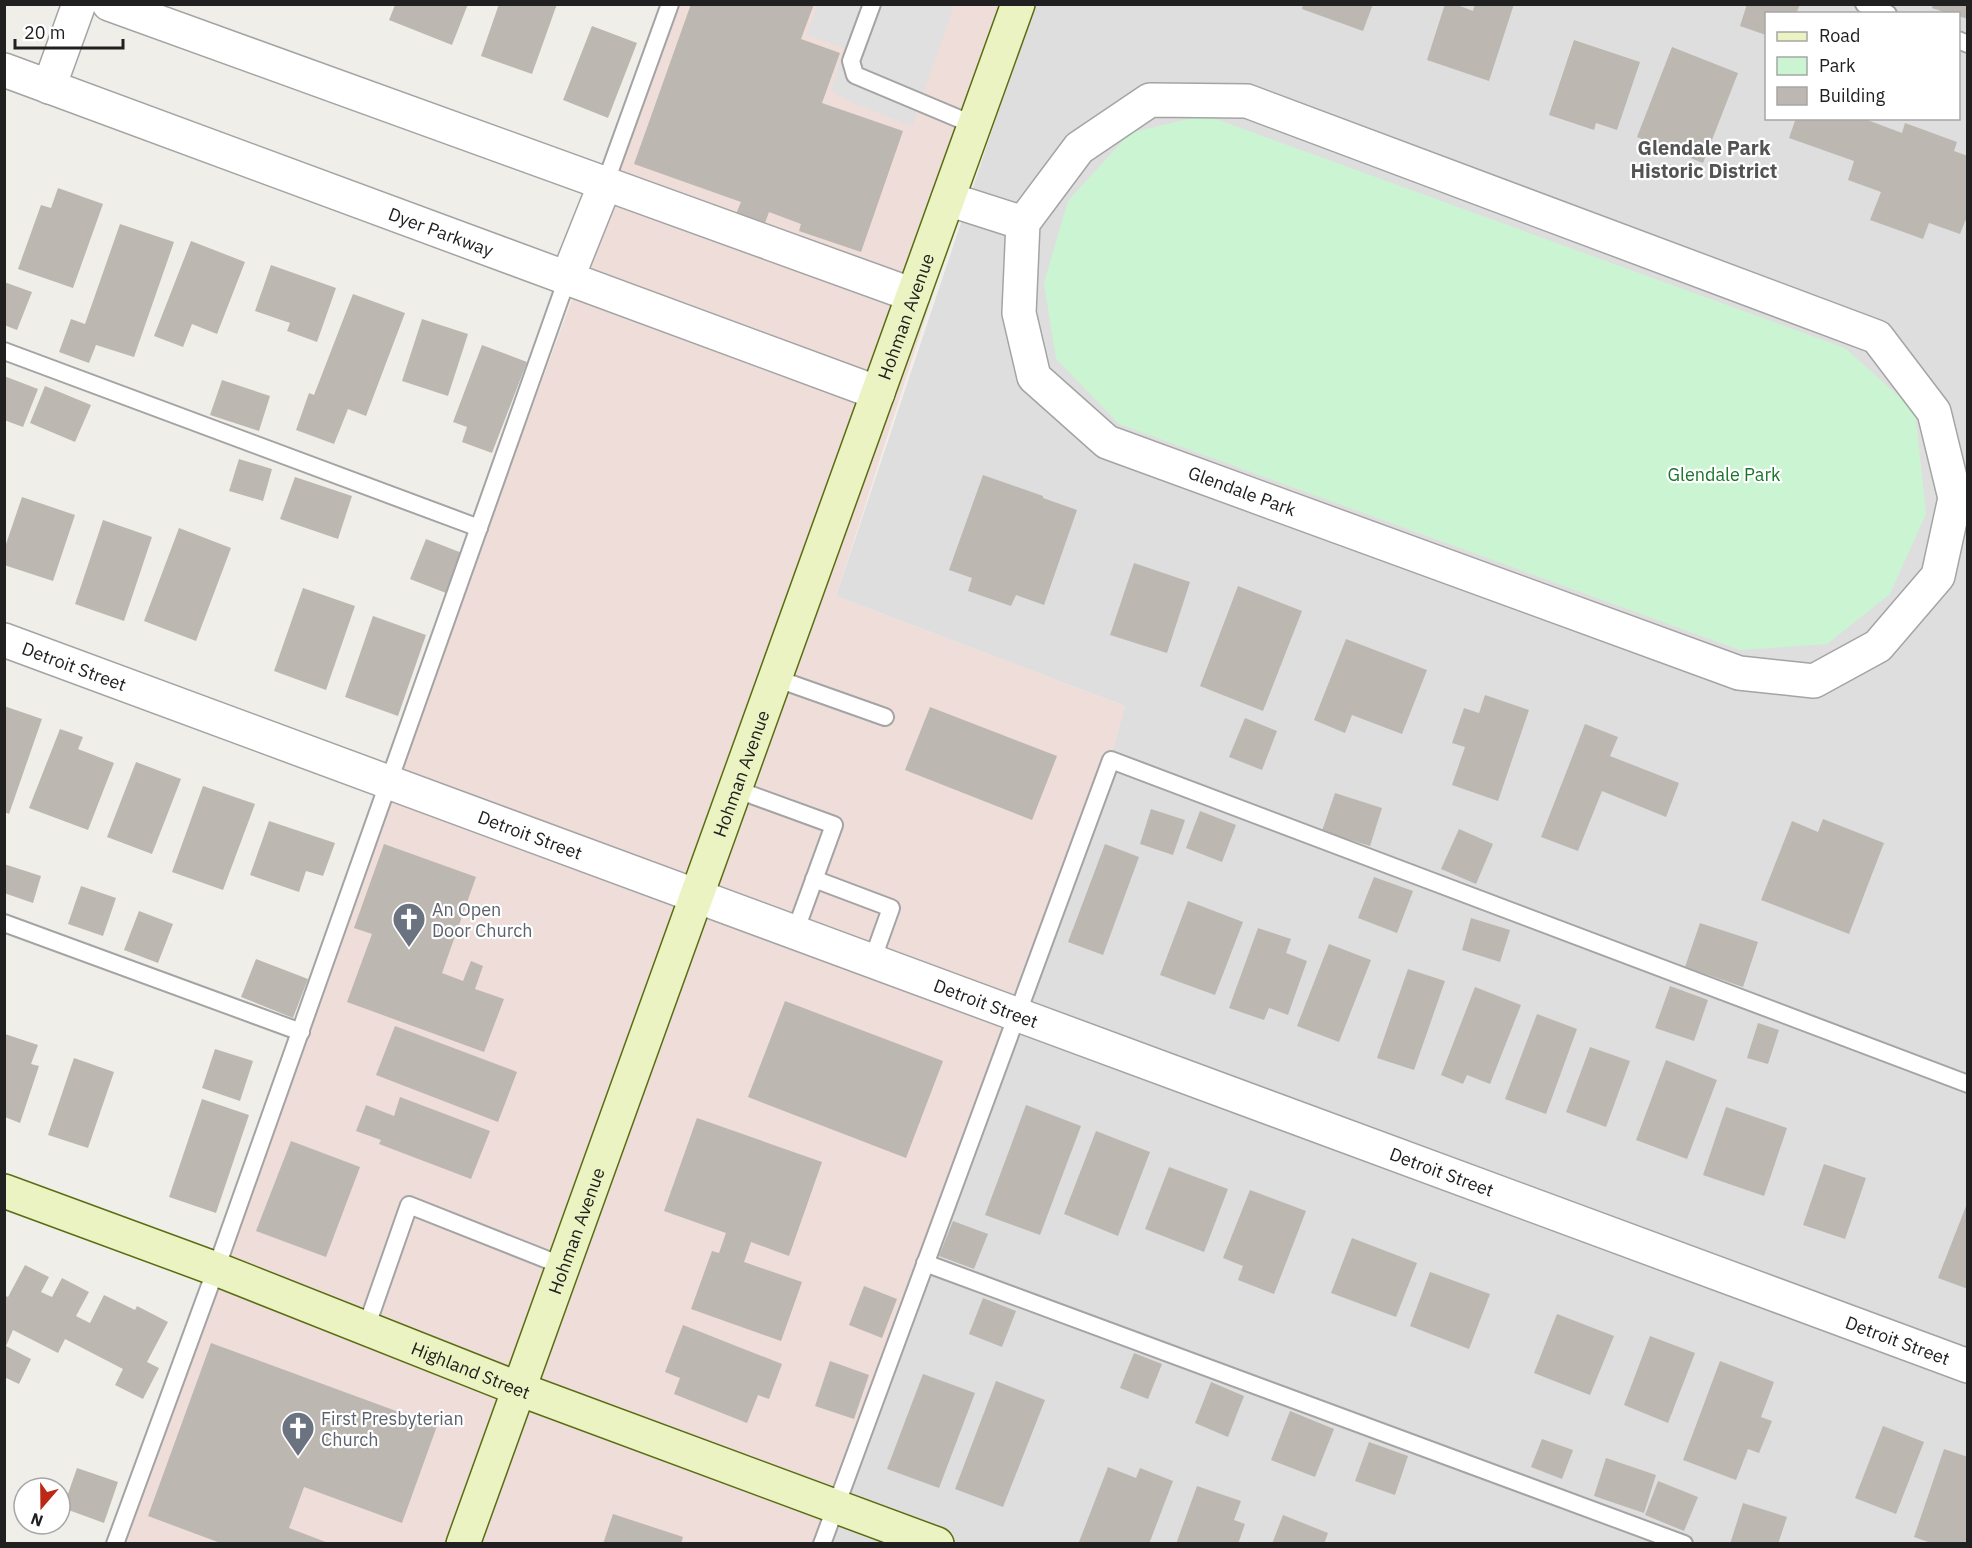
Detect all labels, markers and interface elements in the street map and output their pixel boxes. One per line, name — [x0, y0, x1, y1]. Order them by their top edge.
scale bar — [15, 12, 123, 50]
legend — [1765, 12, 1960, 120]
text: 20 m — [24, 21, 66, 44]
text: Road — [1819, 24, 1860, 47]
text: Park — [1819, 54, 1856, 77]
text: Building — [1819, 84, 1886, 107]
district label: Glendale Park Historic District — [1631, 134, 1777, 184]
street label: Dyer Parkway — [385, 202, 497, 261]
street label: Hohman Avenue — [872, 250, 939, 383]
street label: Glendale Park — [1185, 461, 1300, 521]
park label: Glendale Park — [1667, 463, 1781, 486]
street label: Detroit Street — [19, 636, 130, 696]
street label: Hohman Avenue — [707, 707, 774, 840]
street label: Detroit Street — [475, 805, 586, 864]
place label: An Open Door Church — [432, 898, 533, 942]
church icon: An Open Door Church — [391, 901, 427, 948]
street label: Detroit Street — [931, 973, 1041, 1033]
street label: Detroit Street — [1387, 1142, 1497, 1201]
street label: Hohman Avenue — [543, 1164, 609, 1297]
street label: Detroit Street — [1842, 1310, 1953, 1370]
street label: Highland Street — [408, 1336, 533, 1404]
place label: First Presbyterian Church — [321, 1407, 464, 1451]
church icon: First Presbyterian Church — [280, 1410, 316, 1457]
north arrow — [12, 1476, 72, 1536]
text: N — [28, 1509, 46, 1531]

